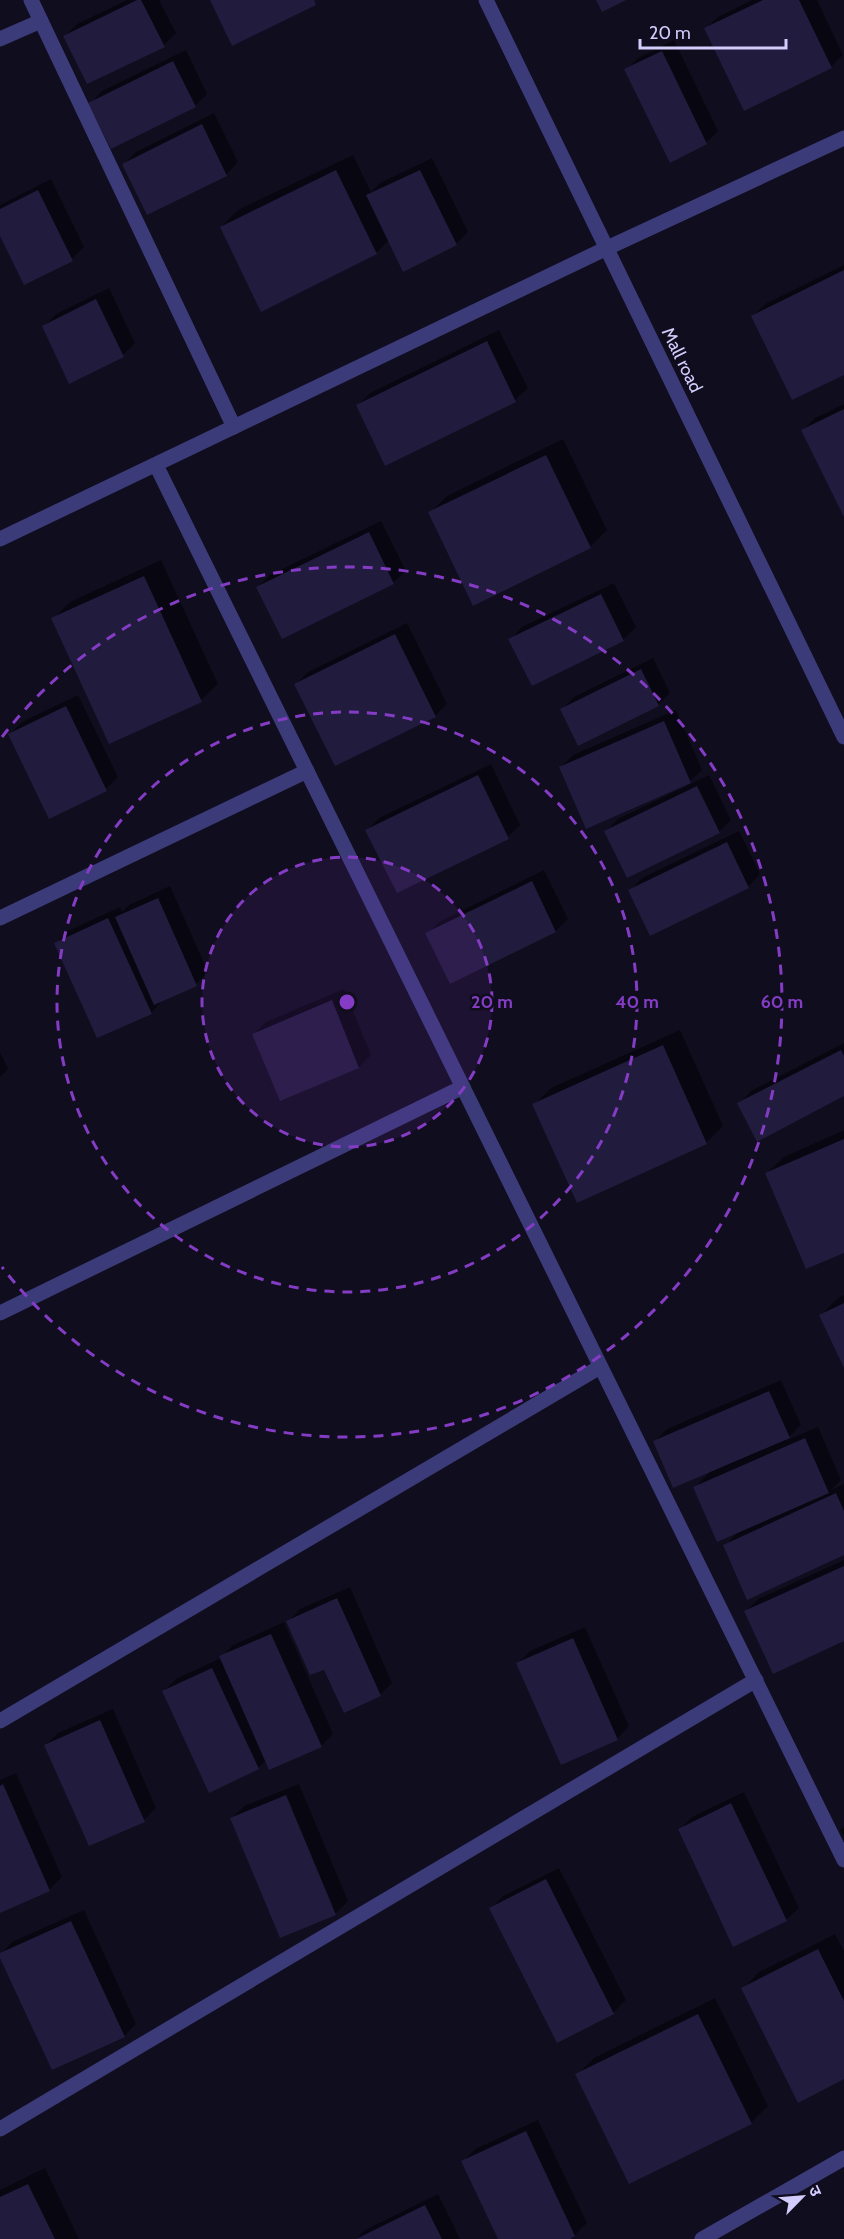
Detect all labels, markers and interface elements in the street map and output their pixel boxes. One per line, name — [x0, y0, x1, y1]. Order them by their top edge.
scale bar — [640, 12, 786, 50]
text: 20 m — [649, 22, 691, 44]
street label: Mall road — [657, 324, 707, 396]
text: 20 m — [471, 991, 513, 1013]
text: 40 m — [615, 991, 659, 1013]
text: 60 m — [761, 991, 803, 1013]
centre of rings — [337, 992, 357, 1012]
north arrow — [772, 2167, 832, 2227]
text: उ — [805, 2183, 826, 2200]

